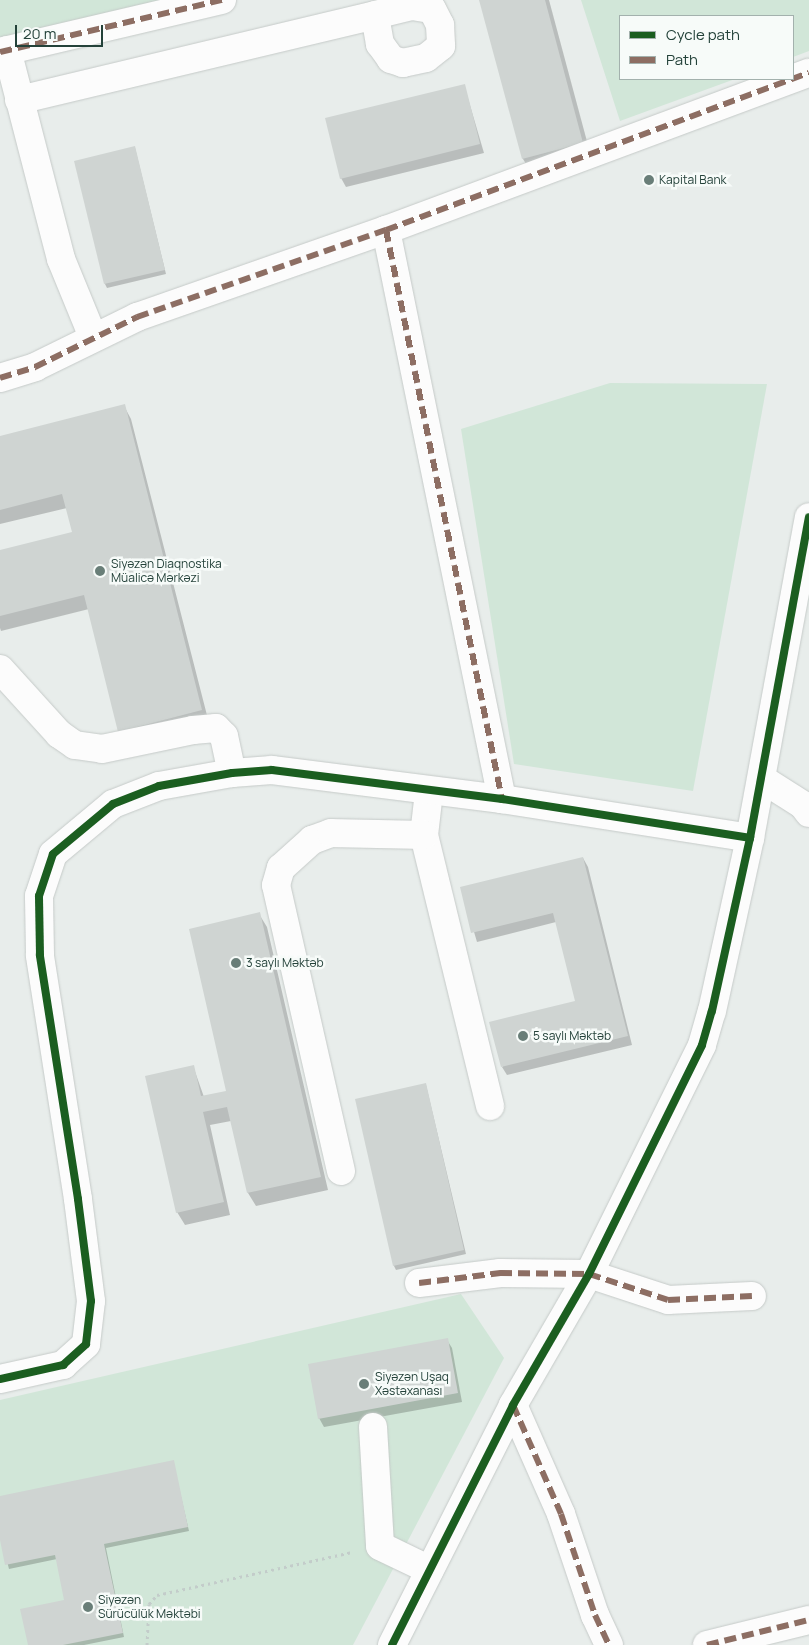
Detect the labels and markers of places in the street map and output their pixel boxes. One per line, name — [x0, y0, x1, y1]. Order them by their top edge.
place label: Kapital Bank — [659, 173, 726, 187]
marker: Kapital Bank — [643, 174, 655, 186]
place label: Siyəzən Diaqnostika Müalicə Mərkəzi — [111, 557, 222, 585]
marker: Siyəzən Diaqnostika Müalicə Mərkəzi — [93, 564, 107, 578]
place label: 3 saylı Məktəb — [246, 956, 324, 970]
marker: 3 saylı Məktəb — [230, 957, 242, 969]
place label: 5 saylı Məktəb — [533, 1029, 611, 1043]
marker: 5 saylı Məktəb — [517, 1030, 529, 1042]
place label: Siyəzən Uşaq Xəstəxanası — [375, 1370, 449, 1398]
marker: Siyəzən Uşaq Xəstəxanası — [357, 1377, 371, 1391]
place label: Siyəzən Sürücülük Məktəbi — [98, 1593, 201, 1621]
marker: Siyəzən Sürücülük Məktəbi — [82, 1601, 94, 1613]

